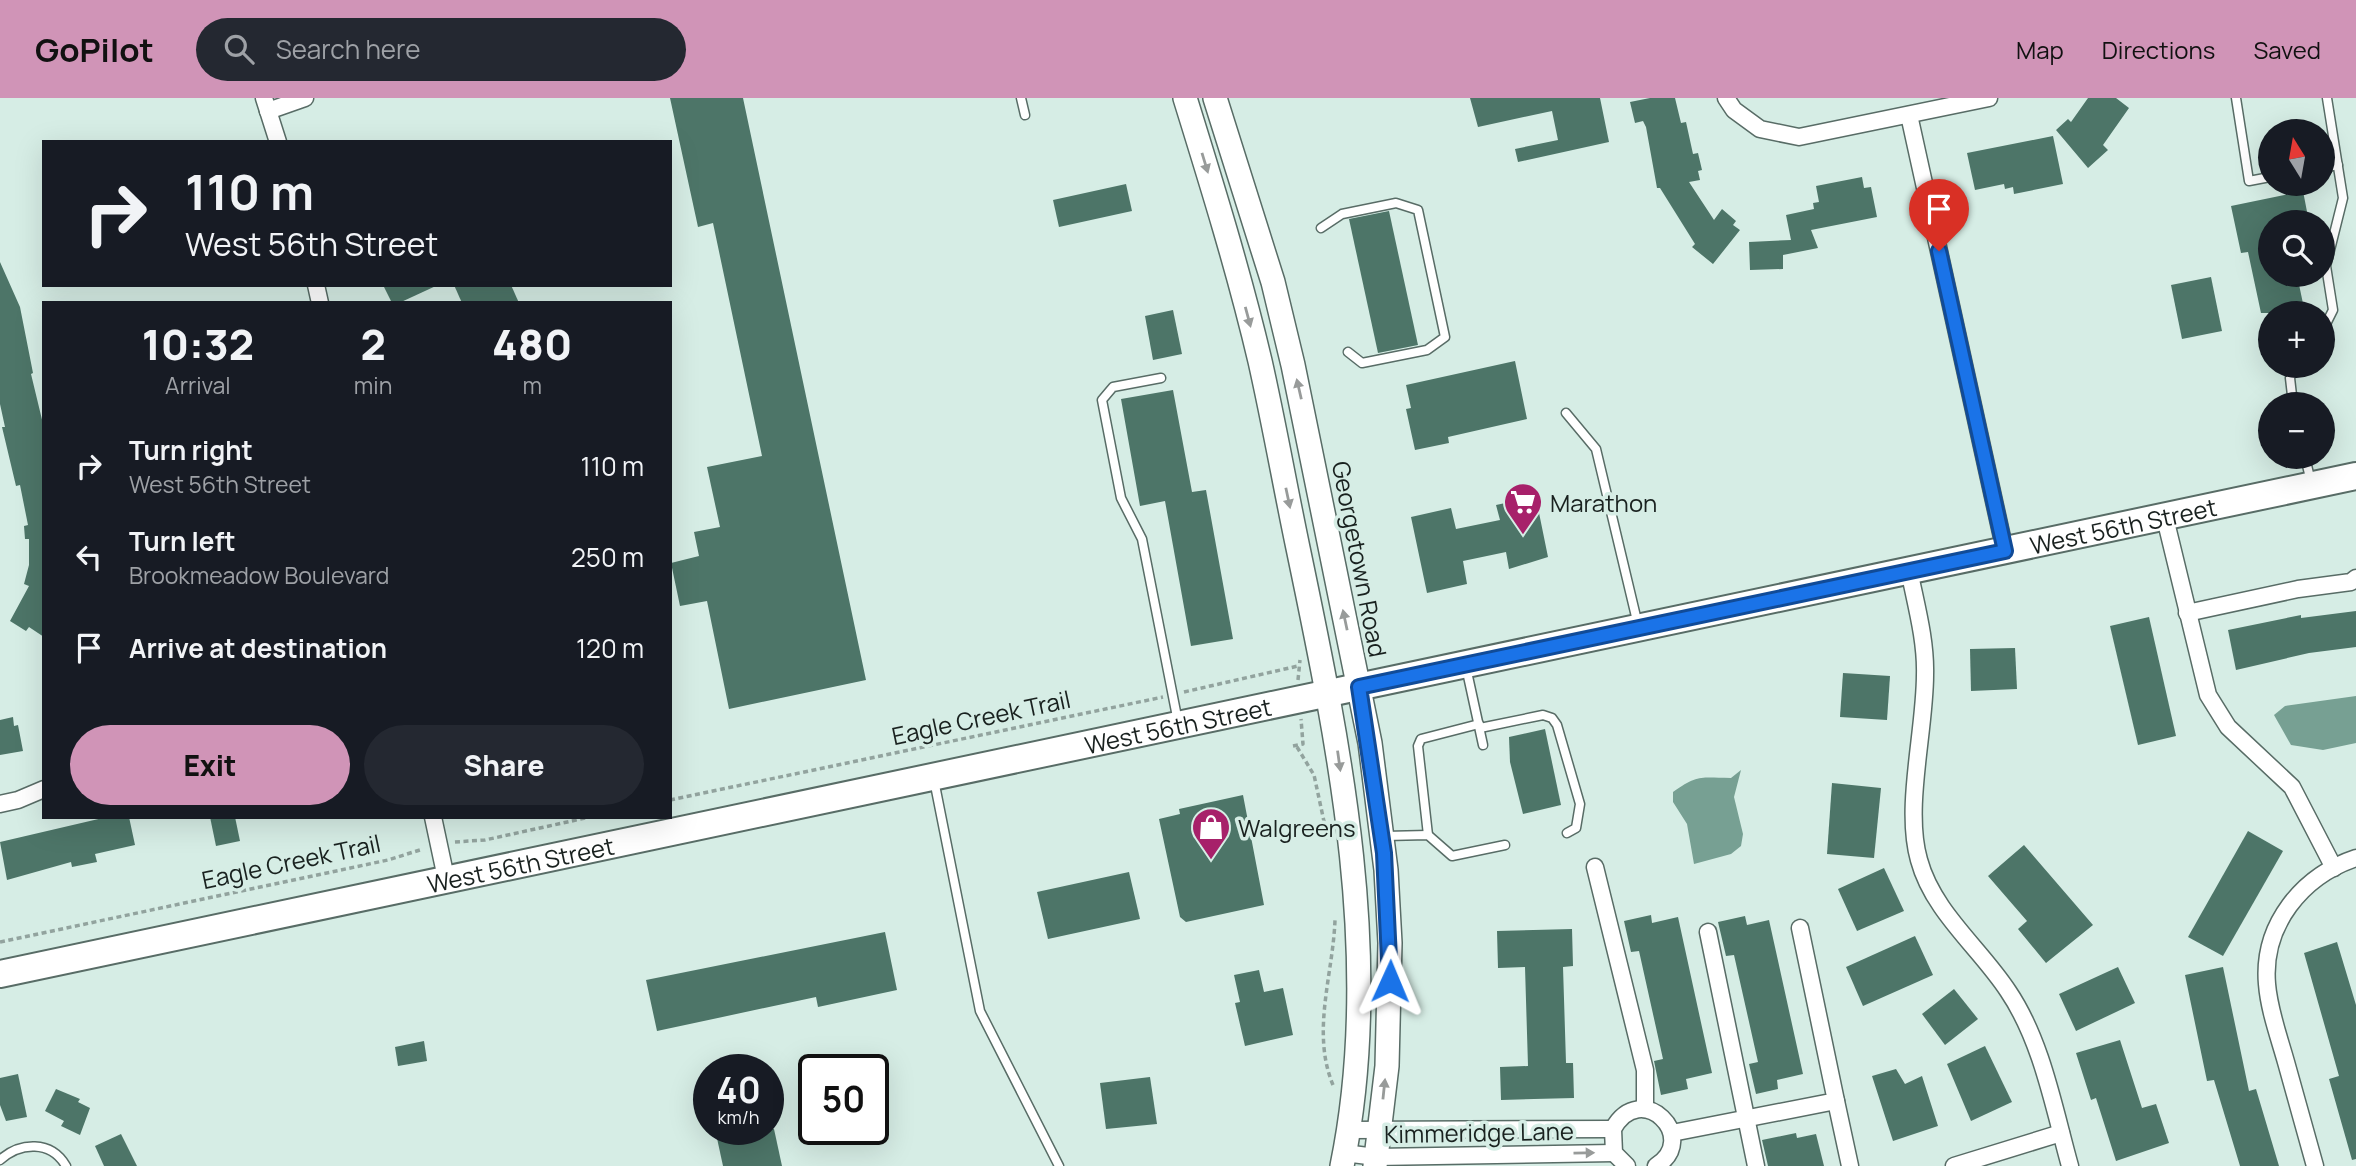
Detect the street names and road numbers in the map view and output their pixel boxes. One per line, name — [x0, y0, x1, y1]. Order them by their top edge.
street label: Georgetown Road — [1325, 458, 1395, 660]
street label: West 56th Street — [2027, 489, 2220, 561]
street label: Eagle Creek Trail — [889, 682, 1073, 752]
street label: West 56th Street — [1082, 689, 1274, 761]
street label: Eagle Creek Trail — [199, 826, 383, 896]
street label: West 56th Street — [424, 828, 617, 900]
street label: Kimmeridge Lane — [1384, 1114, 1574, 1150]

